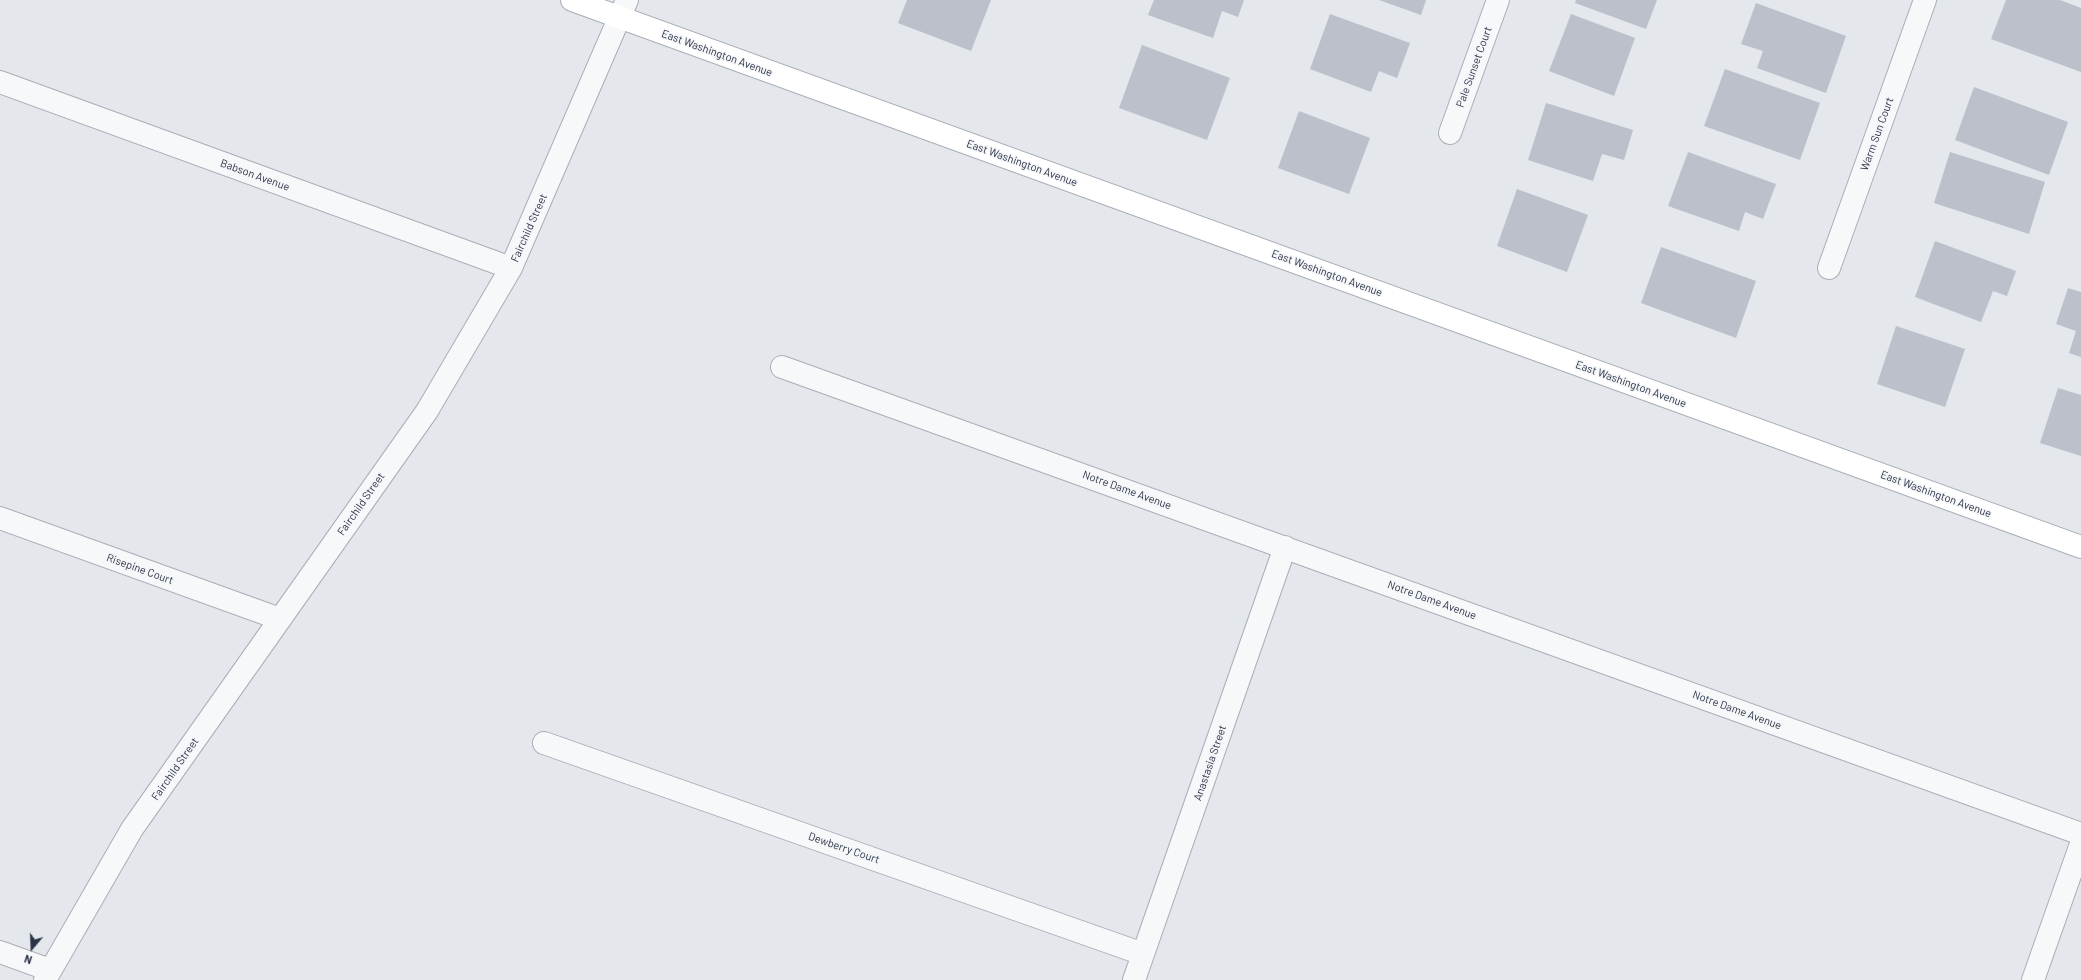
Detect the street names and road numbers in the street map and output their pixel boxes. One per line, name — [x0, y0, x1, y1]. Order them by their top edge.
street label: Pale Sunset Court — [1453, 25, 1495, 109]
street label: East Washington Avenue — [660, 27, 774, 79]
street label: Warm Sun Court — [1858, 95, 1896, 173]
street label: East Washington Avenue — [965, 137, 1079, 189]
street label: Babson Avenue — [219, 156, 291, 194]
street label: Fairchild Street — [508, 192, 550, 264]
street label: East Washington Avenue — [1270, 247, 1384, 299]
street label: East Washington Avenue — [1574, 358, 1688, 410]
street label: Notre Dame Avenue — [1081, 468, 1173, 512]
street label: East Washington Avenue — [1879, 468, 1993, 520]
street label: Fairchild Street — [335, 470, 387, 538]
street label: Risepine Court — [105, 551, 175, 587]
street label: Notre Dame Avenue — [1386, 578, 1478, 622]
street label: Notre Dame Avenue — [1691, 688, 1783, 732]
street label: Anastasia Street — [1191, 723, 1229, 803]
street label: Fairchild Street — [149, 735, 201, 803]
street label: Dewberry Court — [807, 830, 881, 866]

